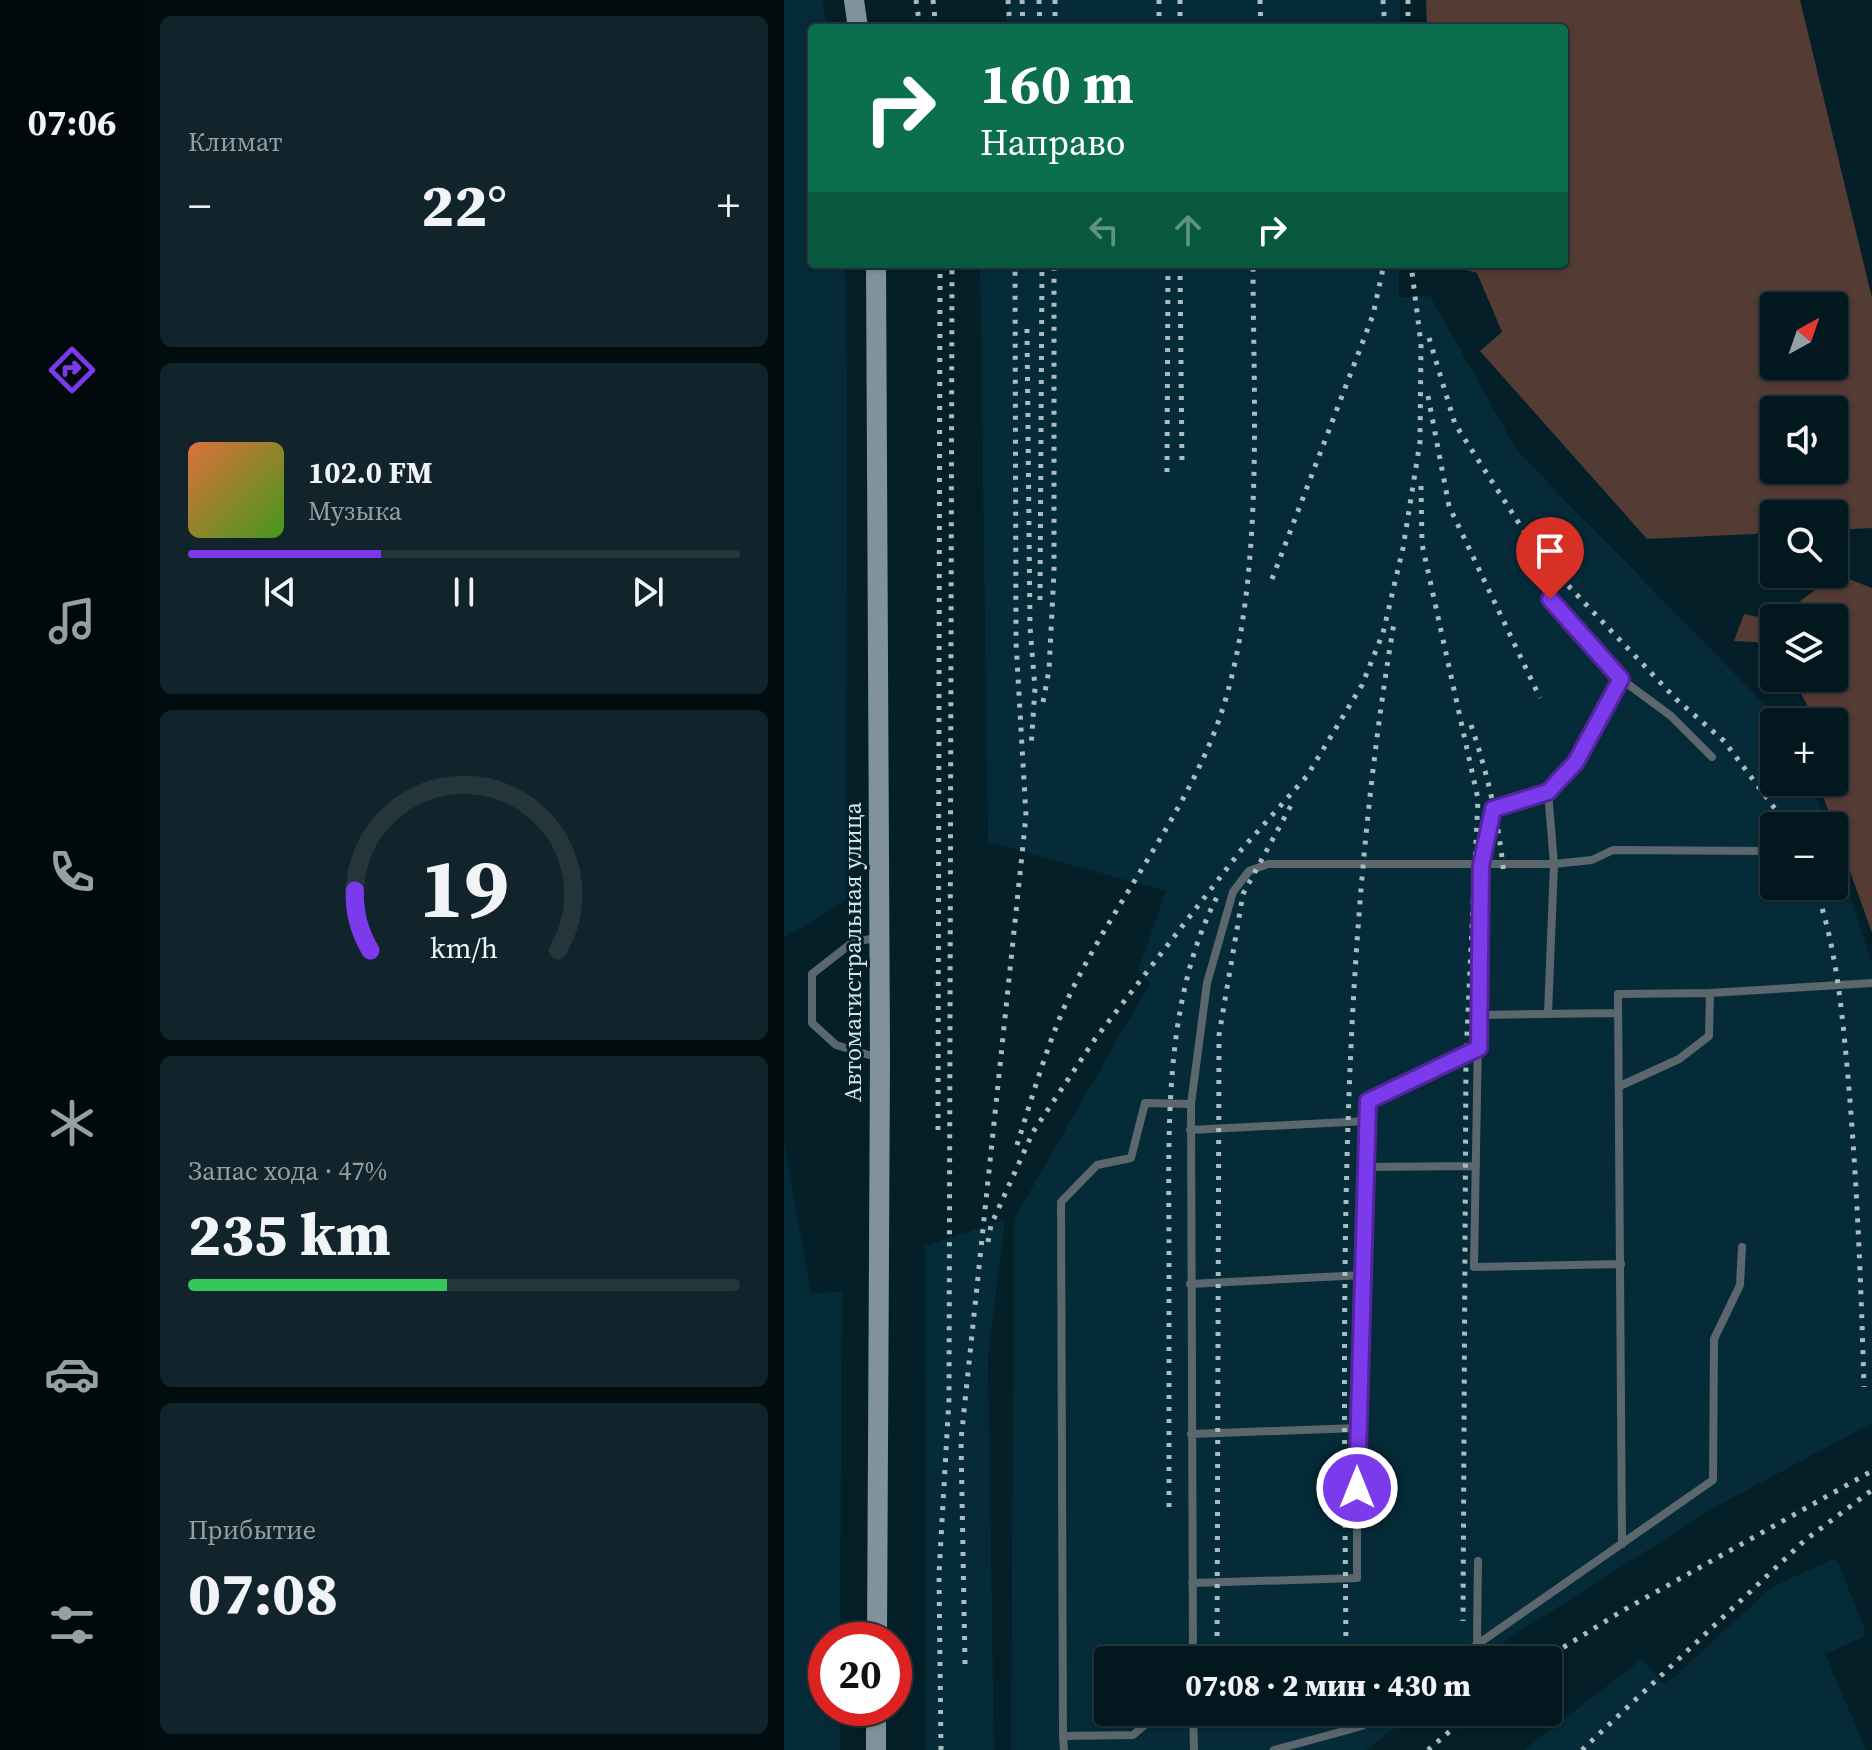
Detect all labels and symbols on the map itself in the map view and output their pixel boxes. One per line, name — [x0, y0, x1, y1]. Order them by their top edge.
north arrow — [1760, 292, 1848, 380]
pin — [1516, 517, 1584, 599]
street label: Автомагистральная улица — [836, 801, 869, 1102]
position arrow — [1315, 1446, 1399, 1530]
speed limit sign: 20 — [808, 1622, 912, 1726]

